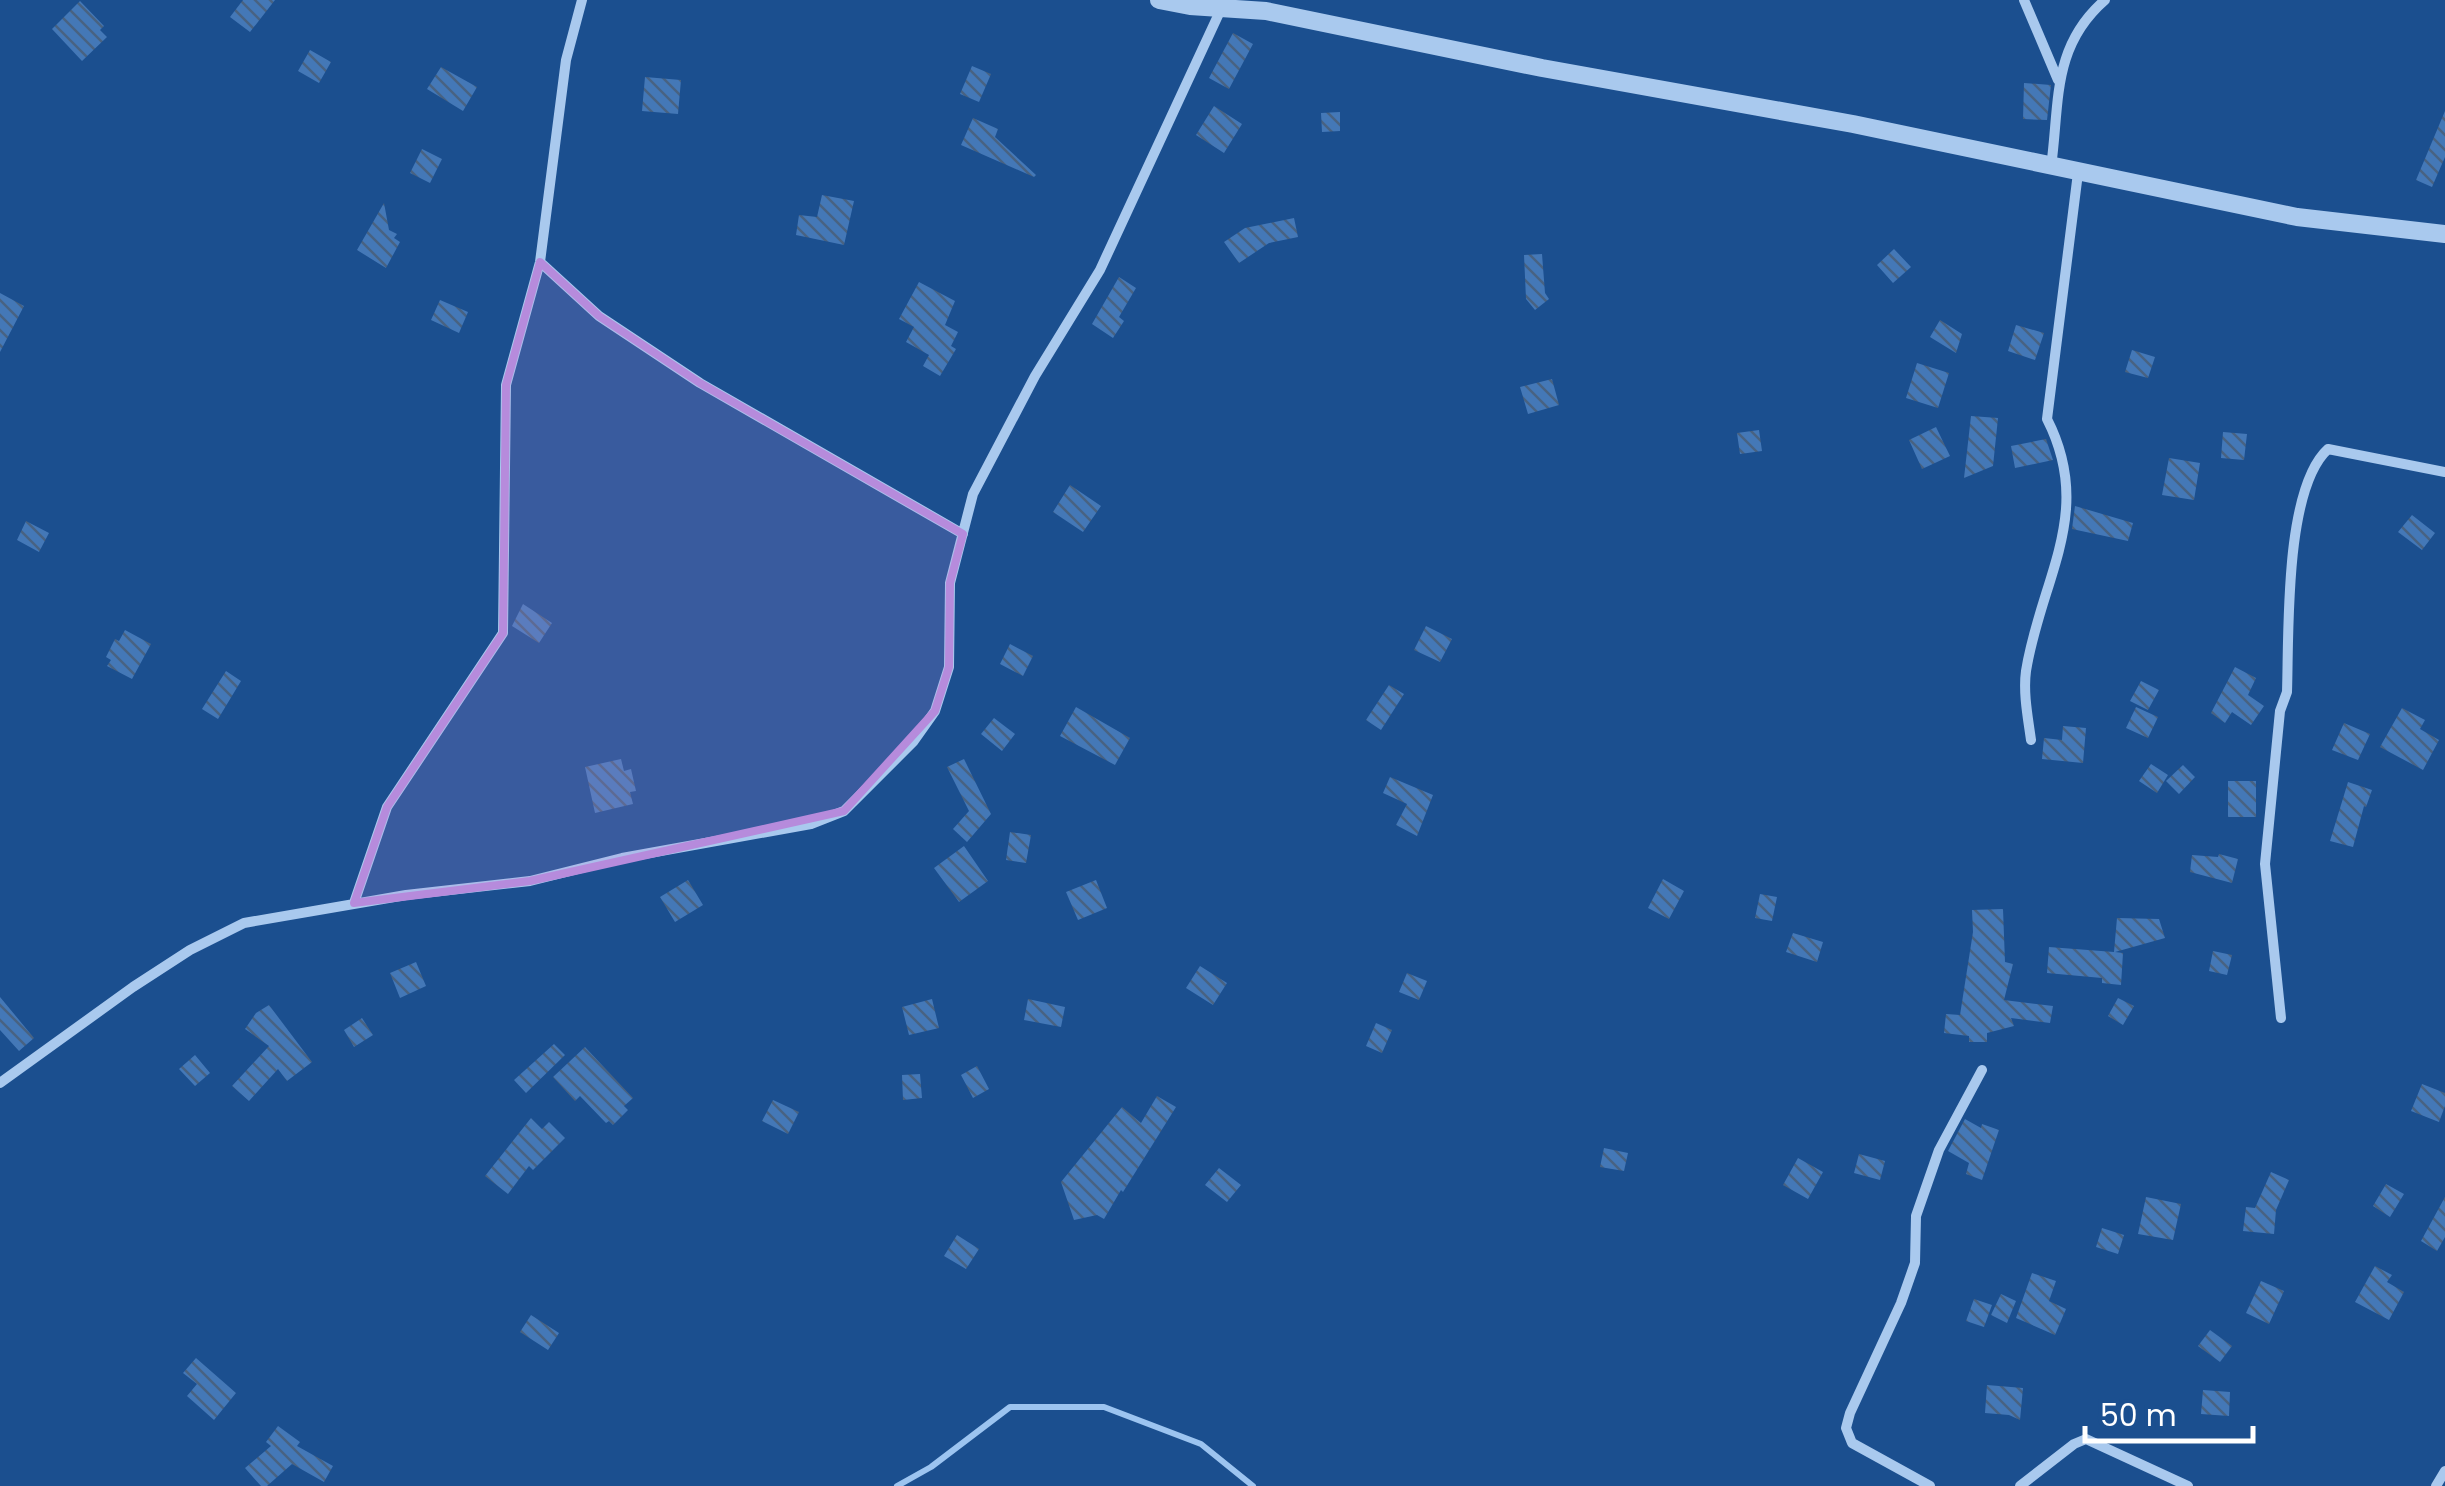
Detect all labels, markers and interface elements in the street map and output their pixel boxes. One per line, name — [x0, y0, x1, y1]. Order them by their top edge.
scale bar — [2085, 1381, 2252, 1443]
text: 50 m — [2100, 1394, 2177, 1437]

